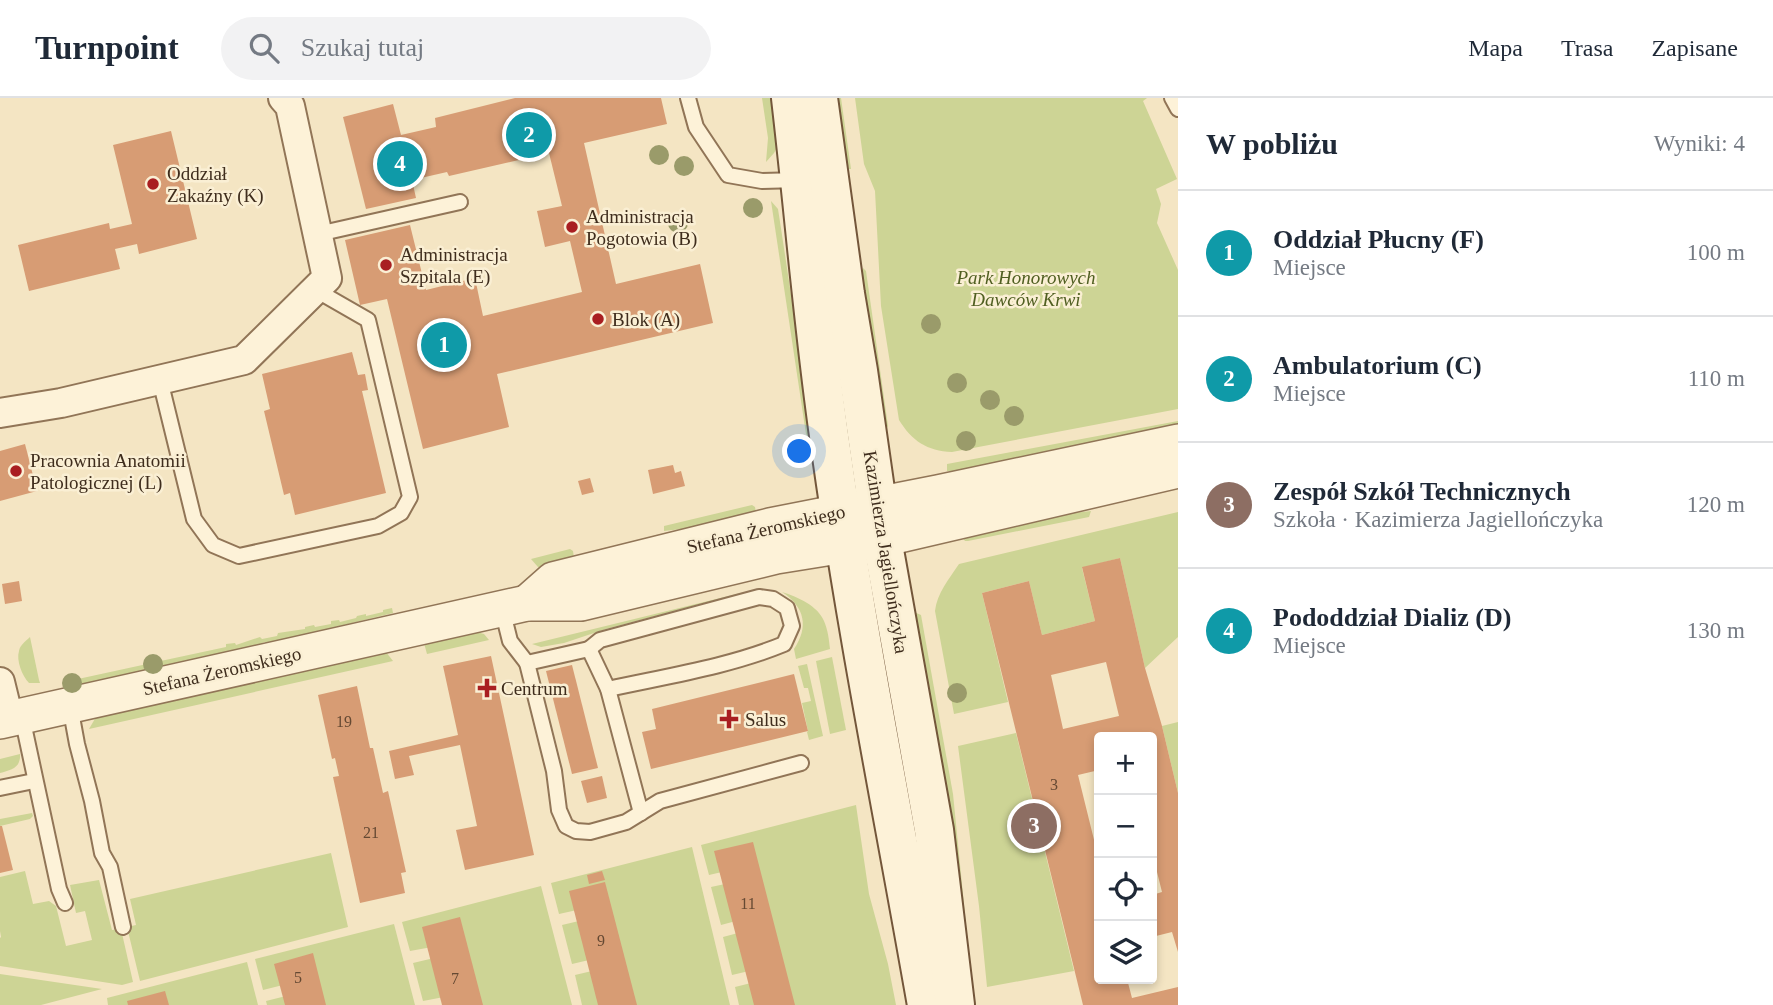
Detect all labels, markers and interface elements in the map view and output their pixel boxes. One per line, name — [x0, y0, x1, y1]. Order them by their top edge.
search box — [221, 17, 711, 80]
icon: search — [245, 29, 283, 67]
text: Turnpoint — [35, 30, 179, 66]
text: Szukaj tutaj — [301, 33, 424, 62]
text: Mapa — [1468, 35, 1523, 61]
text: Trasa — [1561, 35, 1613, 61]
text: Zapisane — [1651, 35, 1738, 61]
pin: 2 — [506, 109, 552, 161]
text: W pobliżu — [1206, 127, 1338, 160]
text: Wyniki: 4 — [1654, 131, 1745, 156]
pin: 4 — [377, 138, 423, 190]
place label: Oddział Zakaźny (K) — [167, 163, 264, 207]
marker: Oddział Zakaźny (K) — [145, 176, 161, 192]
place label: Administracja Pogotowia (B) — [586, 206, 697, 250]
marker: Administracja Pogotowia (B) — [564, 219, 580, 235]
text: Oddział Płucny (F) — [1273, 225, 1484, 254]
text: 1 — [1223, 240, 1235, 265]
text: 100 m — [1687, 240, 1745, 265]
place label: Administracja Szpitala (E) — [400, 244, 508, 288]
text: Miejsce — [1273, 255, 1346, 280]
marker: Administracja Szpitala (E) — [378, 257, 394, 273]
park label: Park Honorowych Dawców Krwi — [955, 267, 1096, 310]
place label: Blok (A) — [612, 309, 680, 331]
marker: Blok (A) — [590, 311, 606, 327]
pin: 1 — [421, 319, 467, 371]
text: Ambulatorium (C) — [1273, 351, 1482, 380]
text: 2 — [1223, 366, 1235, 391]
text: 110 m — [1688, 366, 1745, 391]
text: Miejsce — [1273, 381, 1346, 406]
your location — [782, 434, 816, 468]
street label: Kazimierza Jagiellończyka — [860, 449, 913, 656]
place label: Pracownia Anatomii Patologicznej (L) — [30, 450, 186, 494]
marker: Pracownia Anatomii Patologicznej (L) — [8, 463, 24, 479]
text: Zespół Szkół Technicznych — [1273, 477, 1571, 506]
text: 3 — [1223, 492, 1235, 517]
text: 120 m — [1687, 492, 1745, 517]
street label: Stefana Żeromskiego — [685, 501, 847, 557]
text: Szkoła · Kazimierza Jagiellończyka — [1273, 507, 1603, 532]
text: Pododdział Dializ (D) — [1273, 603, 1511, 632]
text: 4 — [1223, 618, 1235, 643]
text: 130 m — [1687, 618, 1745, 643]
text: Miejsce — [1273, 633, 1346, 658]
street label: Stefana Żeromskiego — [141, 643, 303, 699]
place label: Centrum — [501, 678, 568, 699]
marker: Centrum — [479, 680, 495, 696]
marker: Salus — [719, 709, 739, 729]
place label: Salus — [745, 709, 786, 730]
house number: 19 — [336, 713, 352, 730]
map controls — [1094, 732, 1157, 984]
button: + — [1094, 732, 1157, 795]
house number: 3 — [1050, 776, 1058, 793]
button: − — [1094, 795, 1157, 858]
pin: 3 — [1011, 800, 1057, 852]
house number: 21 — [363, 824, 379, 841]
button: locate — [1094, 858, 1157, 921]
house number: 11 — [740, 895, 756, 912]
button: layers — [1094, 921, 1157, 984]
house number: 9 — [597, 932, 605, 949]
house number: 5 — [294, 969, 302, 986]
house number: 7 — [451, 970, 459, 987]

